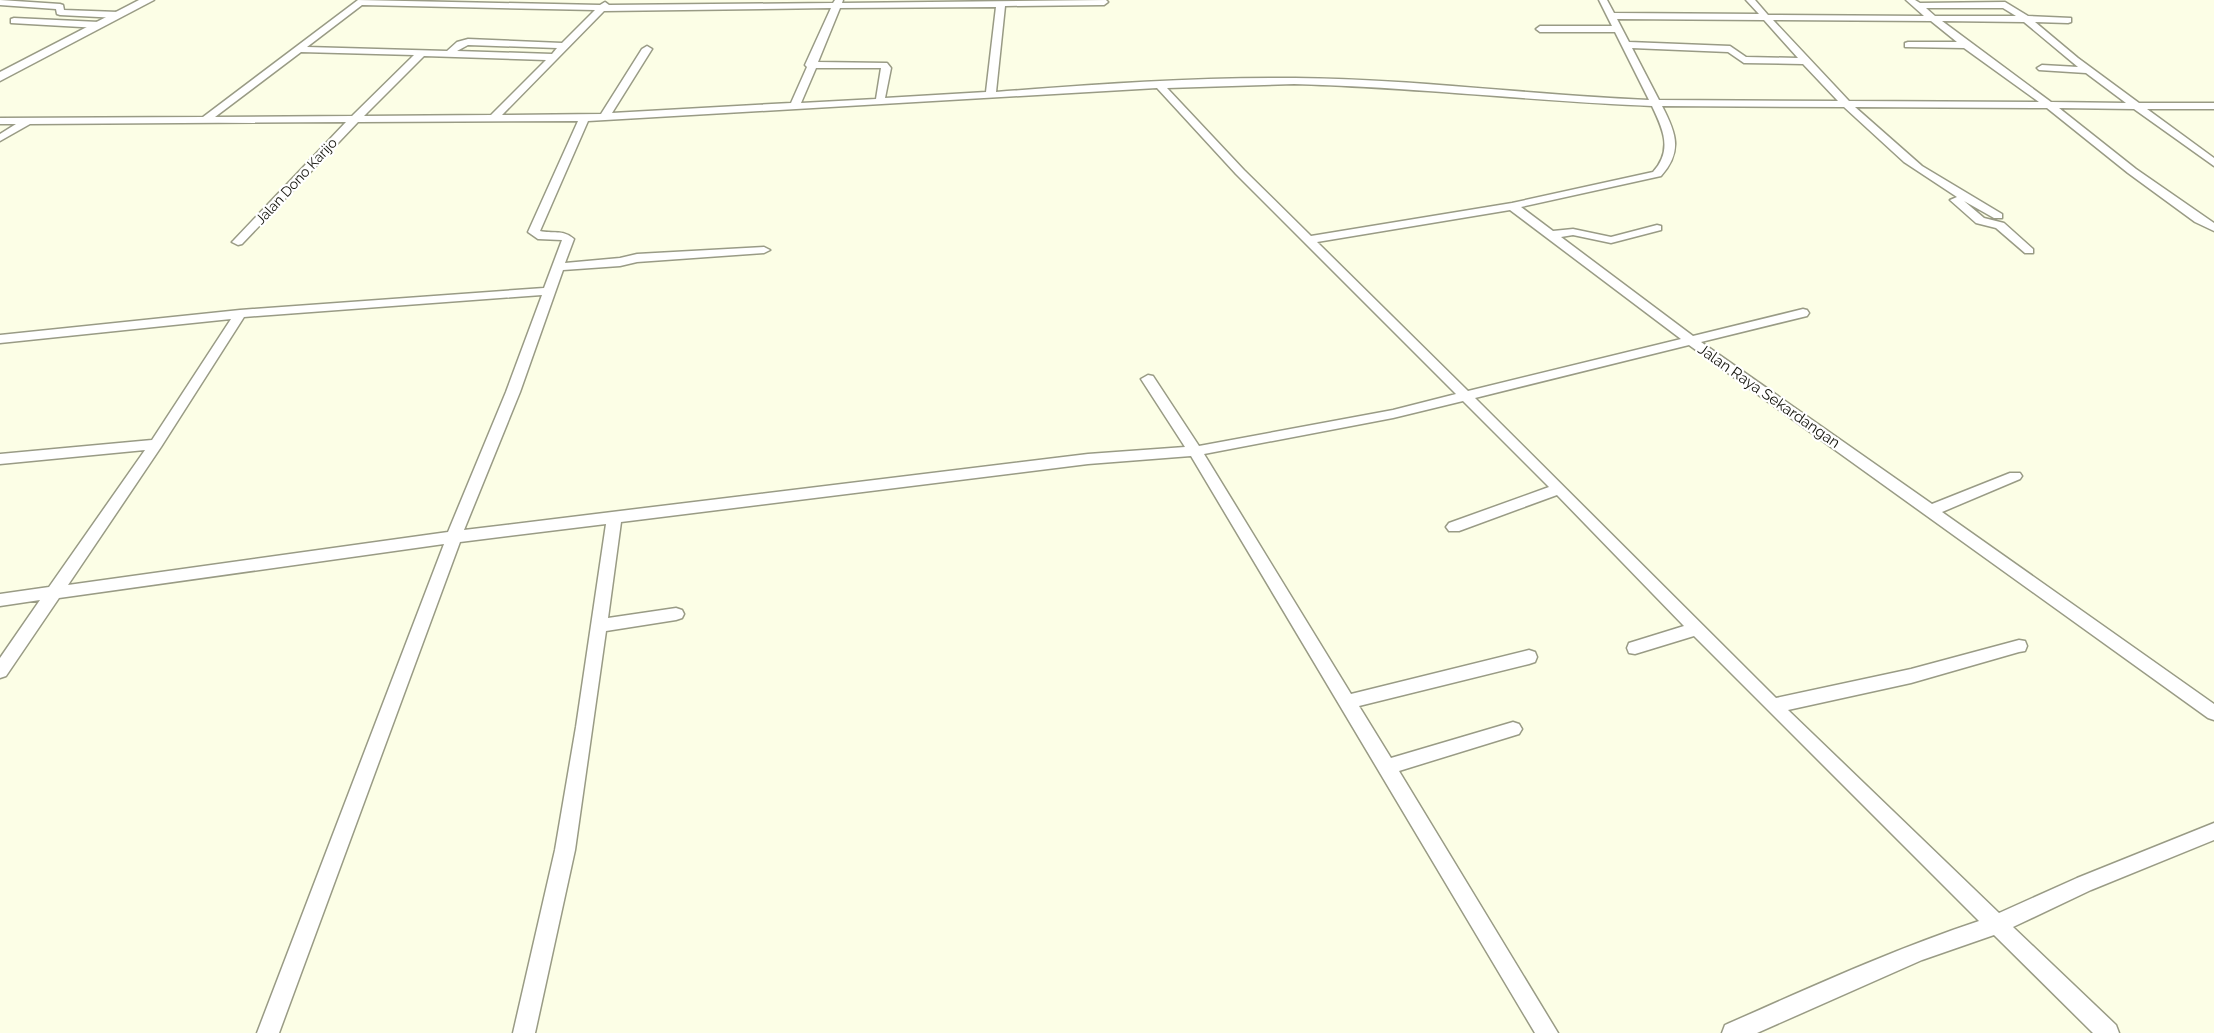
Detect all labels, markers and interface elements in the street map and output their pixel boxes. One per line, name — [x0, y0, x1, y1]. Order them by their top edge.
street label: Jalan Dono Karijo — [252, 135, 340, 227]
street label: Jalan Raya Sekardangan — [1695, 340, 1843, 452]

